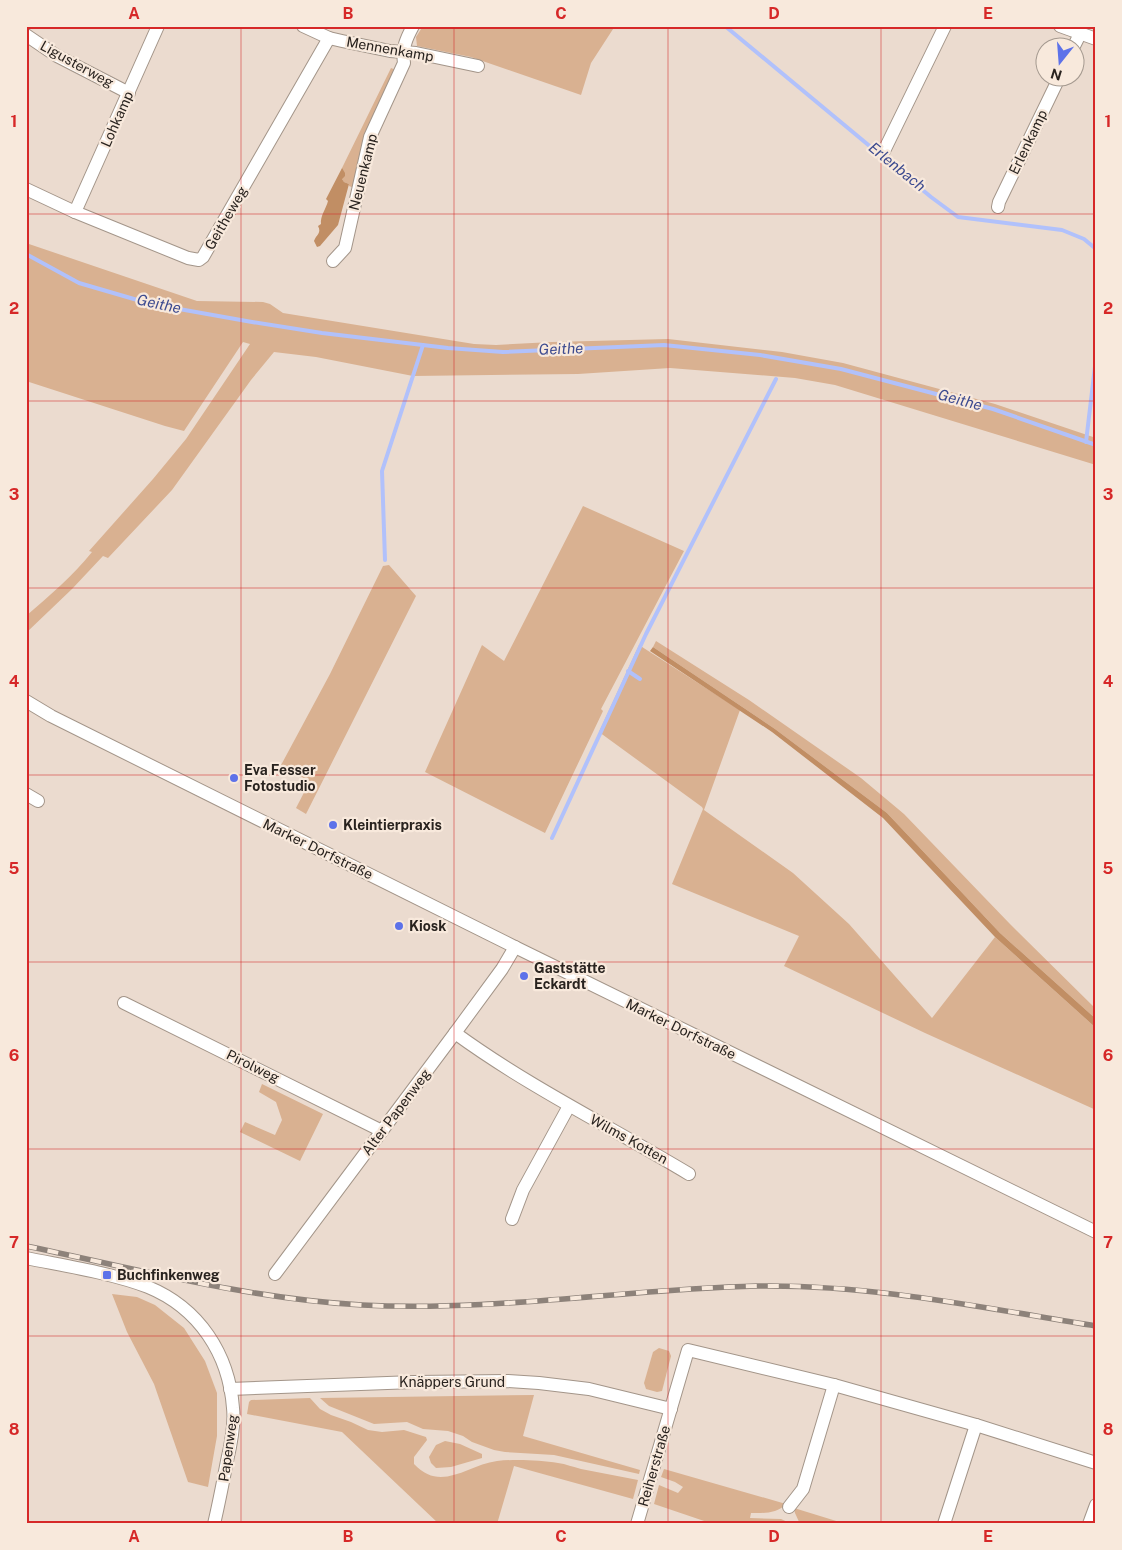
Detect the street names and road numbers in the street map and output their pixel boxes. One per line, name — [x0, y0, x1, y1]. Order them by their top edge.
street label: Mennenkamp — [345, 33, 435, 65]
street label: Ligusterweg — [38, 37, 117, 91]
street label: Lohkamp — [98, 88, 136, 150]
street label: Erlenkamp — [1006, 107, 1050, 177]
street label: Neuenkamp — [346, 132, 380, 212]
street label: Geitheweg — [201, 183, 251, 252]
street label: Marker Dorfstraße — [261, 815, 376, 883]
street label: Marker Dorfstraße — [624, 995, 739, 1063]
street label: Pirolweg — [224, 1046, 282, 1086]
street label: Alter Papenweg — [358, 1066, 434, 1158]
street label: Wilms Kotten — [587, 1111, 671, 1167]
street label: Knäppers Grund — [399, 1374, 505, 1390]
street label: Papenweg — [215, 1413, 241, 1483]
street label: Reiherstraße — [635, 1424, 673, 1508]

